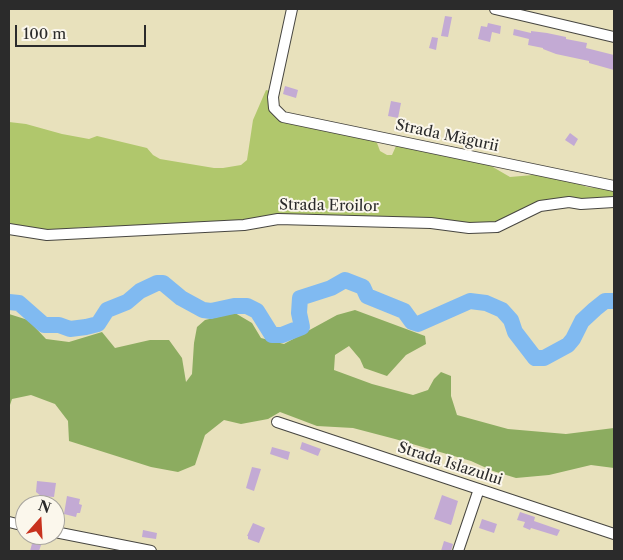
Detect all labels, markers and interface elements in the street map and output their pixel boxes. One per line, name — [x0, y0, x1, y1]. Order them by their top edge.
scale bar — [18, 15, 149, 47]
text: 100 m — [23, 24, 66, 43]
street label: Strada Măgurii — [394, 116, 500, 156]
street label: Strada Eroilor — [279, 196, 379, 216]
street label: Strada Islazului — [395, 439, 505, 489]
north arrow — [15, 495, 65, 545]
text: N — [36, 496, 53, 517]

